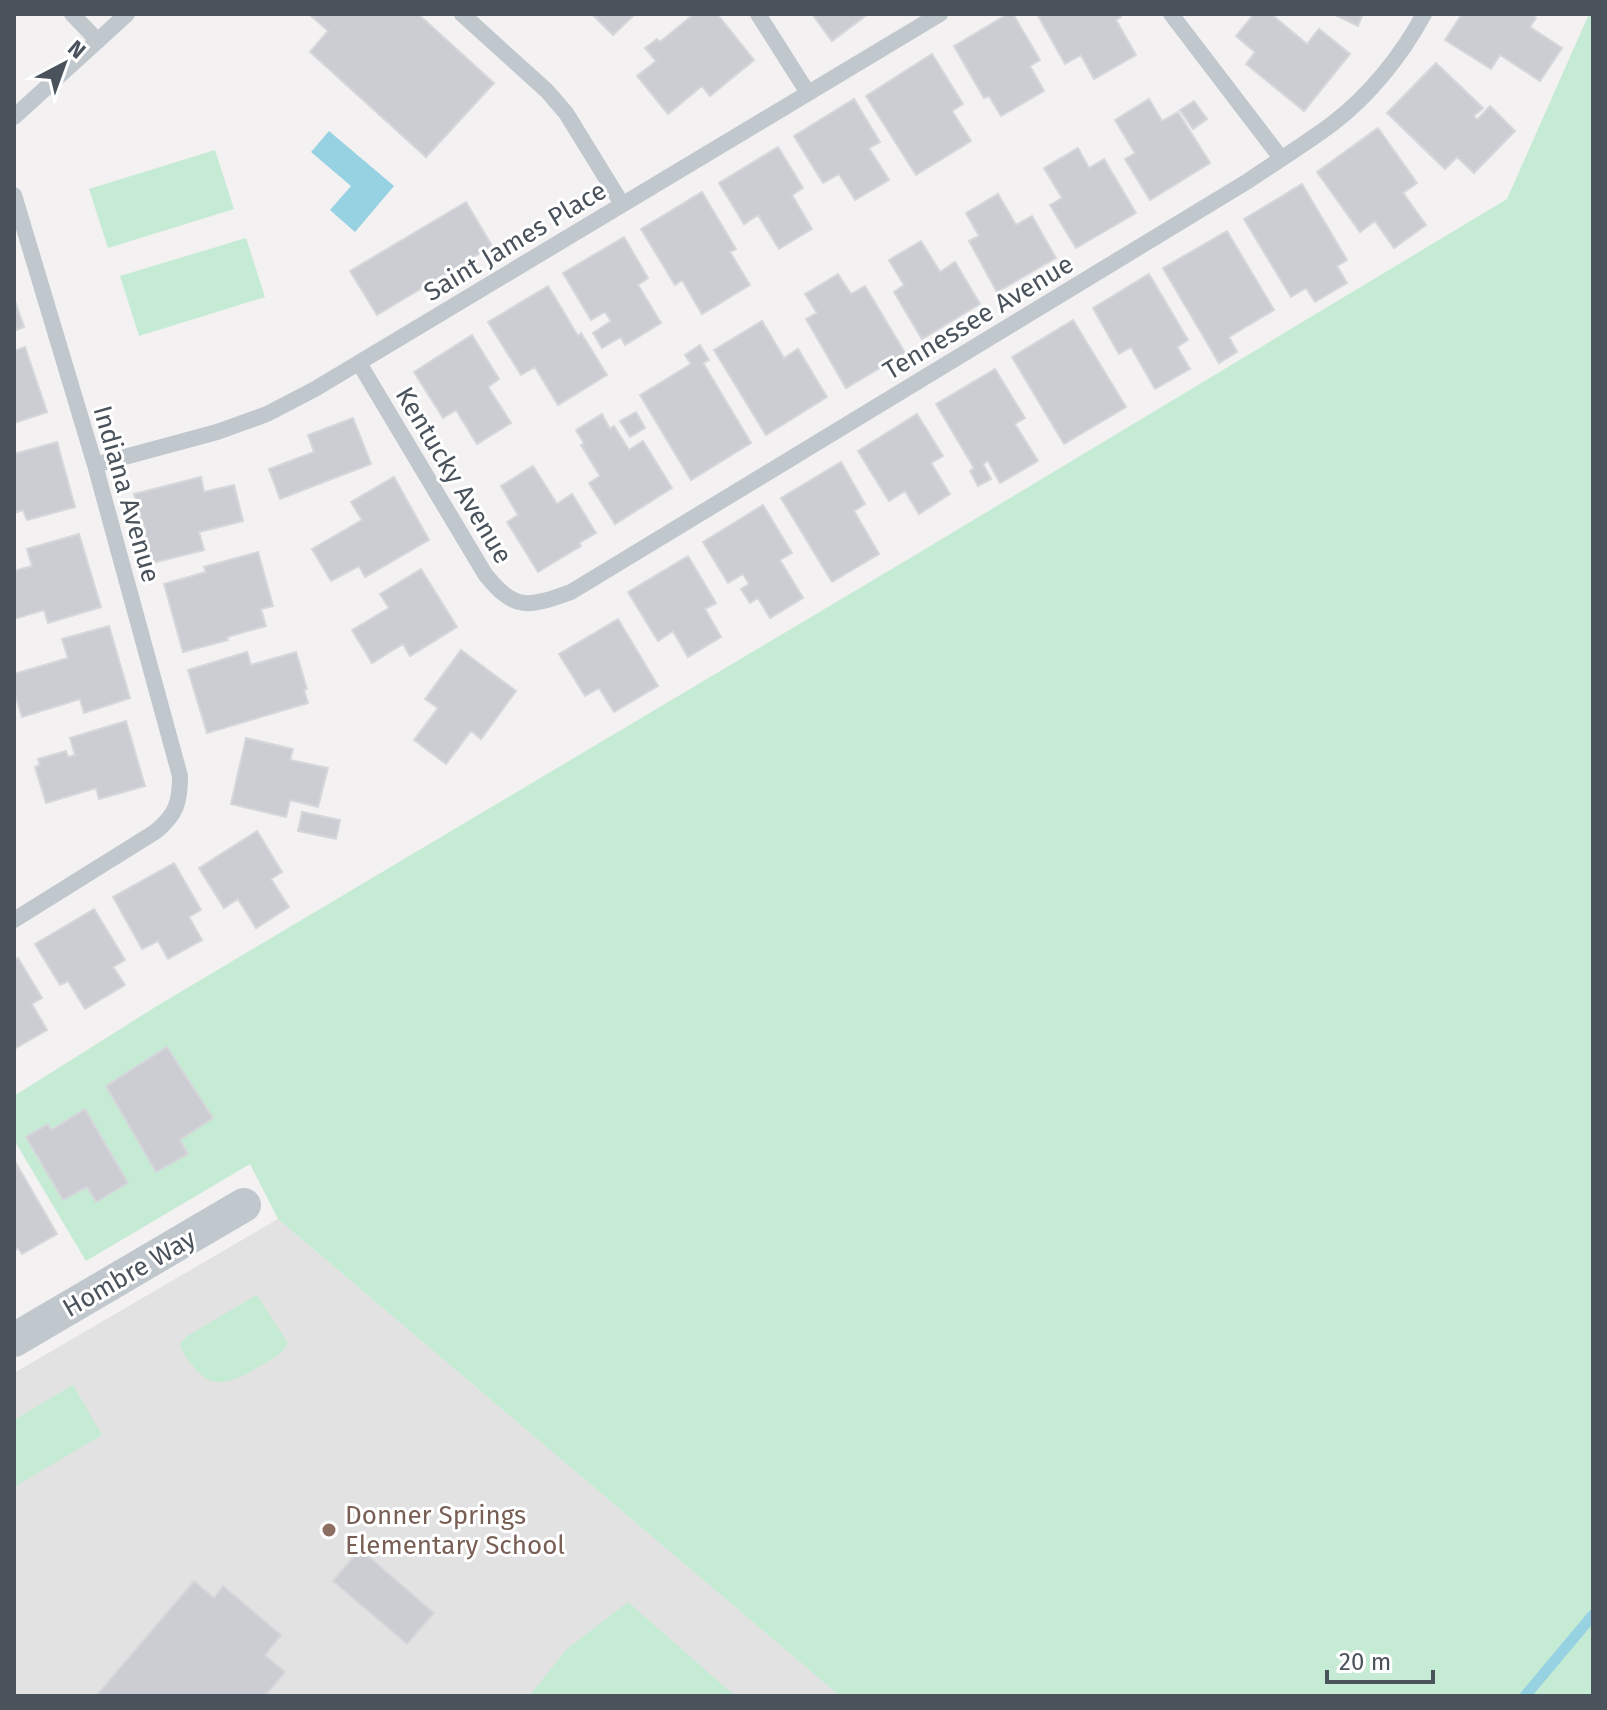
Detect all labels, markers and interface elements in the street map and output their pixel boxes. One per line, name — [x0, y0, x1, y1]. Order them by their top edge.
north arrow — [24, 24, 104, 104]
text: N — [62, 34, 91, 64]
street label: Saint James Place — [418, 175, 612, 308]
street label: Tennessee Avenue — [878, 248, 1079, 386]
street label: Kentucky Avenue — [389, 381, 519, 569]
street label: Indiana Avenue — [86, 402, 167, 586]
street label: Hombre Way — [57, 1223, 201, 1324]
place label: Donner Springs Elementary School — [345, 1500, 565, 1561]
marker: Donner Springs Elementary School — [320, 1521, 338, 1539]
scale bar — [1327, 1634, 1433, 1684]
text: 20 m — [1339, 1648, 1391, 1676]

